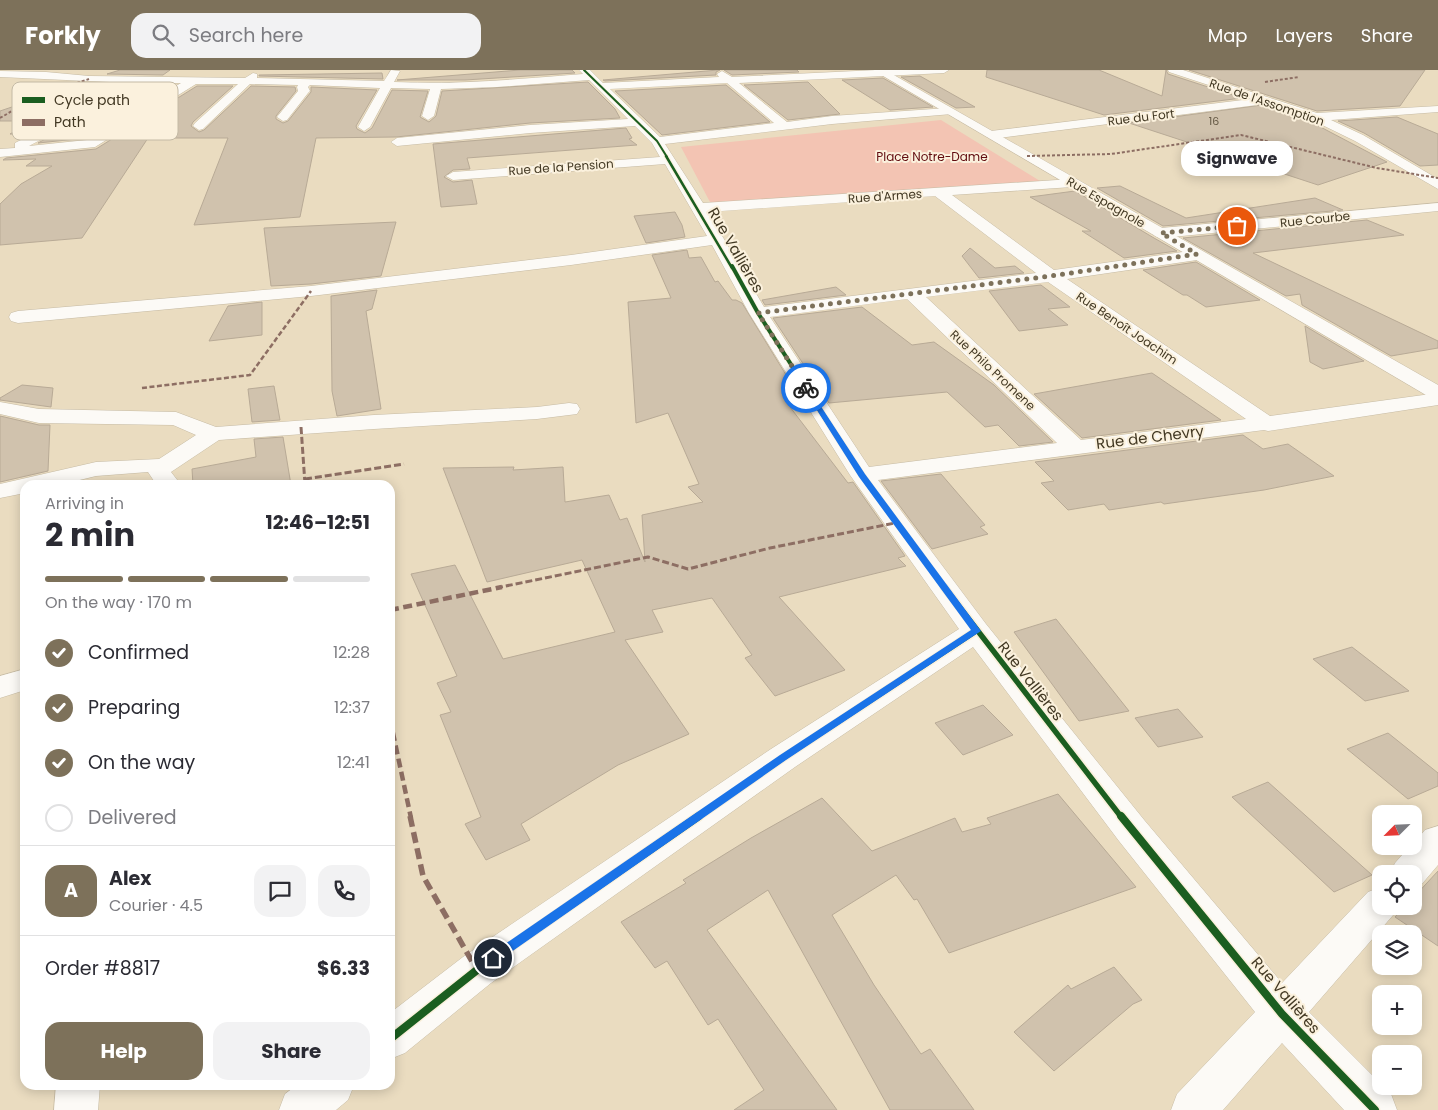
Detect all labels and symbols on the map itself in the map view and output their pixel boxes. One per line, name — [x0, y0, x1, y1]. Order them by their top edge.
street label: Rue de l'Assomption — [1207, 74, 1327, 130]
legend — [12, 82, 178, 140]
text: Cycle path — [54, 90, 130, 110]
street label: Rue du Fort — [1107, 104, 1175, 130]
text: Path — [54, 112, 86, 132]
house number: 16 — [1209, 113, 1219, 129]
callout: Signwave — [1181, 141, 1293, 176]
park label: Place Notre-Dame — [876, 148, 988, 165]
street label: Rue de la Pension — [508, 155, 614, 179]
street label: Rue Espagnole — [1064, 173, 1148, 231]
street label: Rue d'Armes — [847, 185, 923, 207]
street label: Rue Vallières — [703, 203, 769, 297]
pin — [1216, 205, 1258, 247]
street label: Rue Courbe — [1279, 207, 1351, 231]
street label: Rue Benoît Joachim — [1073, 288, 1181, 368]
street label: Rue Philo Promene — [947, 326, 1039, 414]
courier — [781, 363, 831, 413]
street label: Rue de Chevry — [1095, 420, 1206, 454]
street label: Rue Vallières — [993, 637, 1069, 725]
north arrow — [1372, 805, 1422, 855]
pin — [472, 937, 514, 979]
street label: Rue Vallières — [1247, 952, 1325, 1038]

